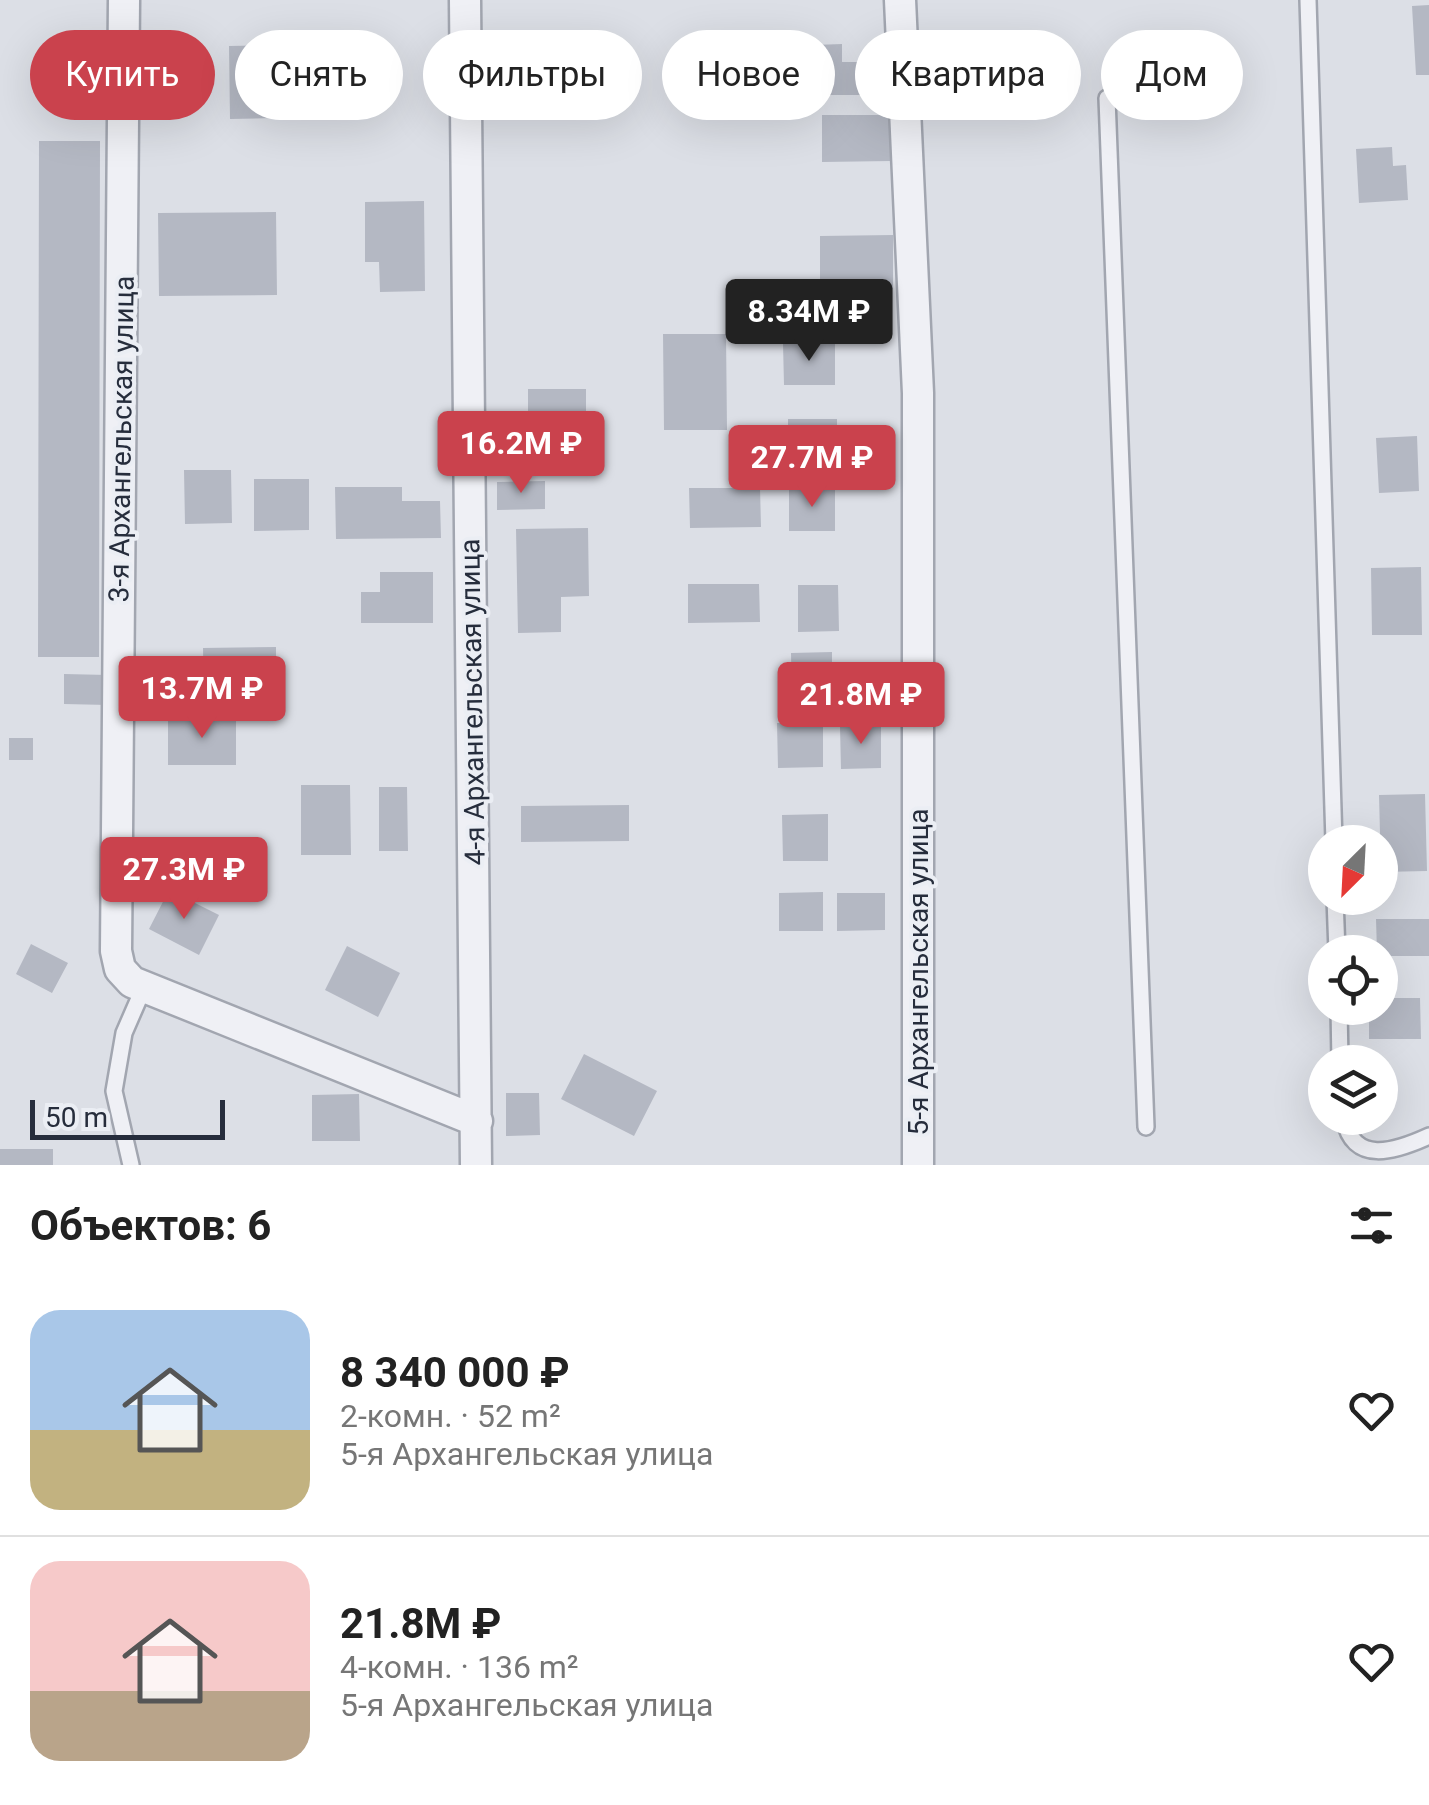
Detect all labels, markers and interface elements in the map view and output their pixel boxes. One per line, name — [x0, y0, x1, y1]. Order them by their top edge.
chip: Купить — [30, 30, 215, 120]
chip: Снять — [235, 30, 403, 120]
chip: Фильтры — [423, 30, 642, 120]
chip: Новое — [662, 30, 835, 120]
chip: Квартира — [855, 30, 1081, 120]
chip: Дом — [1101, 30, 1243, 120]
street label: 3-я Архангельская улица — [102, 275, 141, 603]
pin: 8.34M ₽ — [717, 279, 901, 364]
text: 8.34M ₽ — [748, 292, 870, 330]
pin: 16.2M ₽ — [429, 411, 613, 496]
text: 16.2M ₽ — [460, 424, 582, 462]
pin: 27.7M ₽ — [720, 425, 904, 510]
text: 27.7M ₽ — [751, 438, 873, 476]
street label: 4-я Архангельская улица — [453, 538, 492, 866]
pin: 13.7M ₽ — [110, 656, 294, 741]
pin: 21.8M ₽ — [769, 662, 953, 747]
text: 13.7M ₽ — [141, 669, 263, 707]
text: 21.8M ₽ — [800, 675, 922, 713]
street label: 5-я Архангельская улица — [902, 809, 935, 1135]
north arrow — [1308, 825, 1398, 915]
map controls — [1308, 825, 1398, 1135]
pin: 27.3M ₽ — [92, 837, 276, 922]
text: 27.3M ₽ — [123, 850, 245, 888]
button: locate — [1308, 935, 1398, 1025]
button: layers — [1308, 1045, 1398, 1135]
scale bar — [30, 1095, 225, 1140]
text: 50 m — [45, 1101, 108, 1134]
icon: filters — [1344, 1198, 1399, 1253]
text: Объектов: 6 — [30, 1201, 271, 1250]
text: 8 340 000 ₽ — [340, 1348, 570, 1397]
icon: home — [110, 1350, 230, 1470]
icon: heart — [1344, 1383, 1399, 1438]
text: 2-комн. · 52 m² — [340, 1397, 561, 1435]
text: 5-я Архангельская улица — [340, 1435, 713, 1473]
text: 21.8M ₽ — [340, 1599, 501, 1648]
icon: home — [110, 1601, 230, 1721]
icon: heart — [1344, 1634, 1399, 1689]
text: 4-комн. · 136 m² — [340, 1648, 579, 1686]
text: 5-я Архангельская улица — [340, 1686, 713, 1724]

